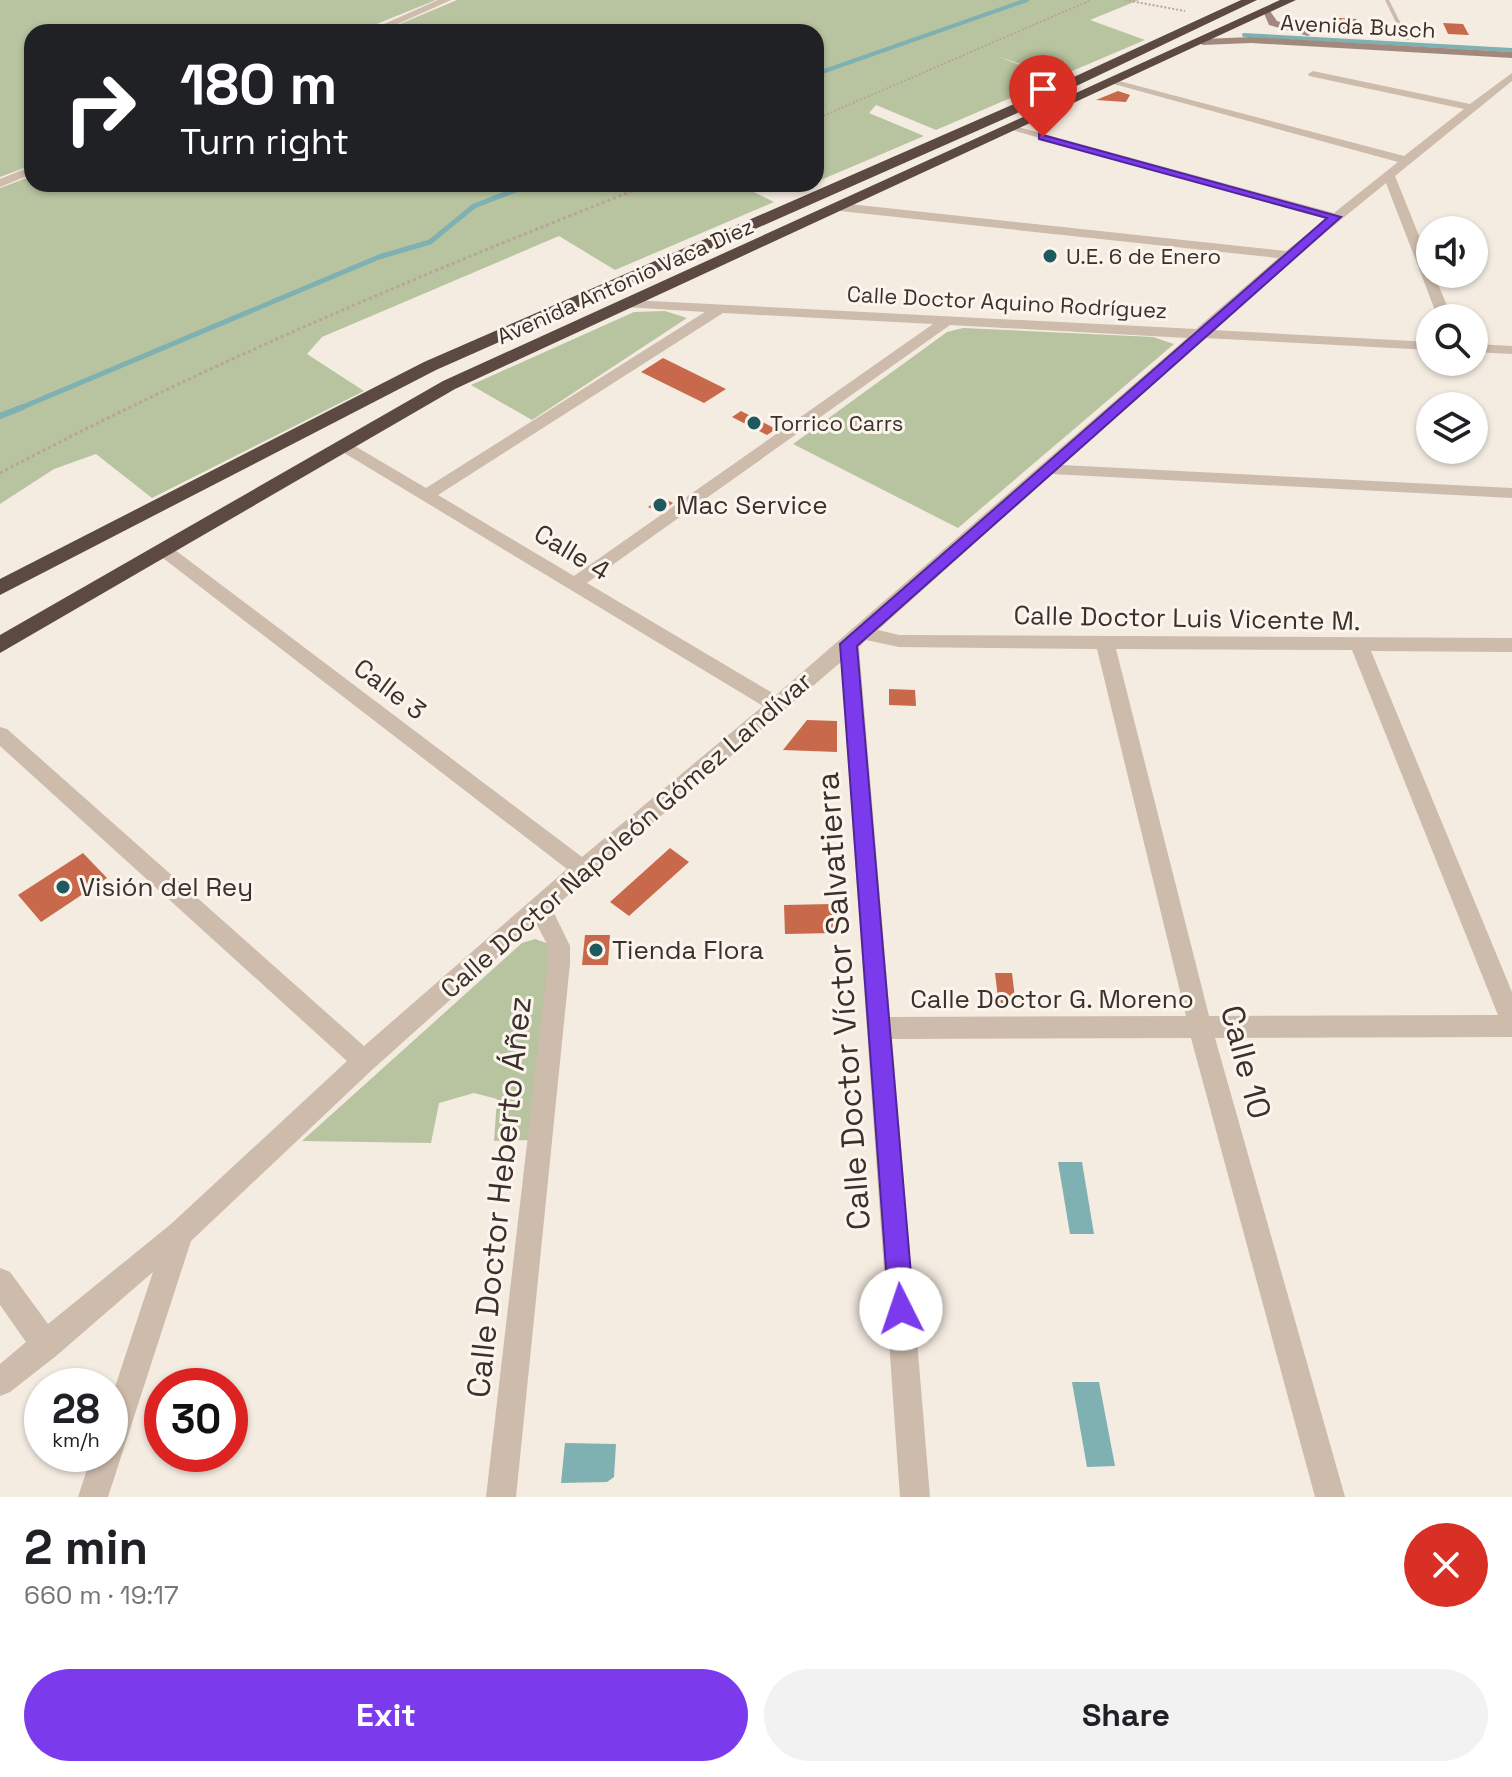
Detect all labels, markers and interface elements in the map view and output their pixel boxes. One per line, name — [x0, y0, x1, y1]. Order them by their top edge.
street label: Avenida Busch — [1280, 8, 1436, 44]
text: 180 m — [180, 49, 337, 120]
pin — [1009, 55, 1077, 137]
icon: right — [48, 56, 152, 160]
icon: arrive — [1021, 67, 1065, 111]
text: Turn right — [180, 119, 349, 165]
street label: Avenida Antonio Vaca Diez — [492, 212, 758, 350]
map controls — [1416, 216, 1488, 464]
button: sound — [1416, 216, 1488, 288]
place label: U.E. 6 de Enero — [1066, 242, 1221, 270]
marker: U.E. 6 de Enero — [1041, 247, 1059, 265]
street label: Calle Doctor Aquino Rodríguez — [846, 280, 1168, 324]
button: search — [1416, 304, 1488, 376]
button: layers — [1416, 392, 1488, 464]
place label: Torrico Carrs — [770, 409, 903, 437]
marker: Torrico Carrs — [745, 414, 763, 432]
place label: Mac Service — [676, 488, 828, 522]
marker: Mac Service — [651, 496, 669, 514]
street label: Calle 4 — [528, 516, 616, 588]
street label: Calle Doctor Luis Vicente M. — [1013, 598, 1361, 638]
street label: Calle 3 — [347, 651, 433, 727]
street label: Calle Doctor Napoleón Gómez Landívar — [433, 664, 819, 1006]
street label: Calle Doctor Víctor Salvatierra — [807, 771, 879, 1231]
place label: Visión del Rey — [79, 870, 253, 904]
marker: Visión del Rey — [54, 878, 72, 896]
place label: Tienda Flora — [612, 933, 764, 967]
marker: Tienda Flora — [587, 941, 605, 959]
street label: Calle Doctor G. Moreno — [910, 982, 1194, 1016]
street label: Calle Doctor Heberto Áñez — [458, 994, 540, 1400]
street label: Calle 10 — [1212, 1001, 1280, 1123]
position arrow — [859, 1267, 943, 1351]
speed limit sign: 30 — [144, 1368, 248, 1472]
text: 28 — [52, 1384, 100, 1435]
text: km/h — [52, 1427, 100, 1453]
text: 2 min — [24, 1517, 148, 1578]
button: close — [1404, 1523, 1488, 1607]
text: 660 m · 19:17 — [24, 1578, 179, 1612]
button: Exit — [24, 1669, 748, 1761]
button: Share — [764, 1669, 1488, 1761]

